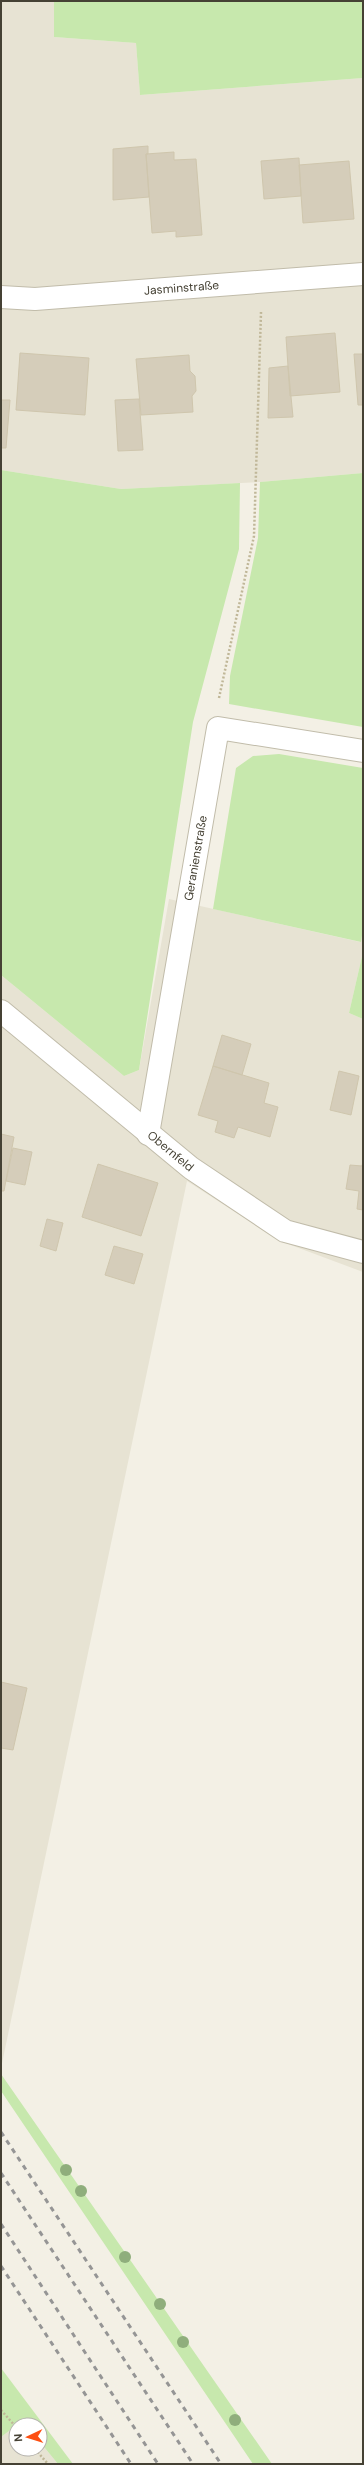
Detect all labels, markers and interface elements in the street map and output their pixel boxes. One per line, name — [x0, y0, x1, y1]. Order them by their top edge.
street label: Jasminstraße — [143, 277, 220, 299]
street label: Geranienstraße — [180, 814, 211, 902]
street label: Obernfeld — [144, 1127, 197, 1175]
north arrow — [8, 2417, 48, 2457]
text: N — [11, 2433, 25, 2442]

